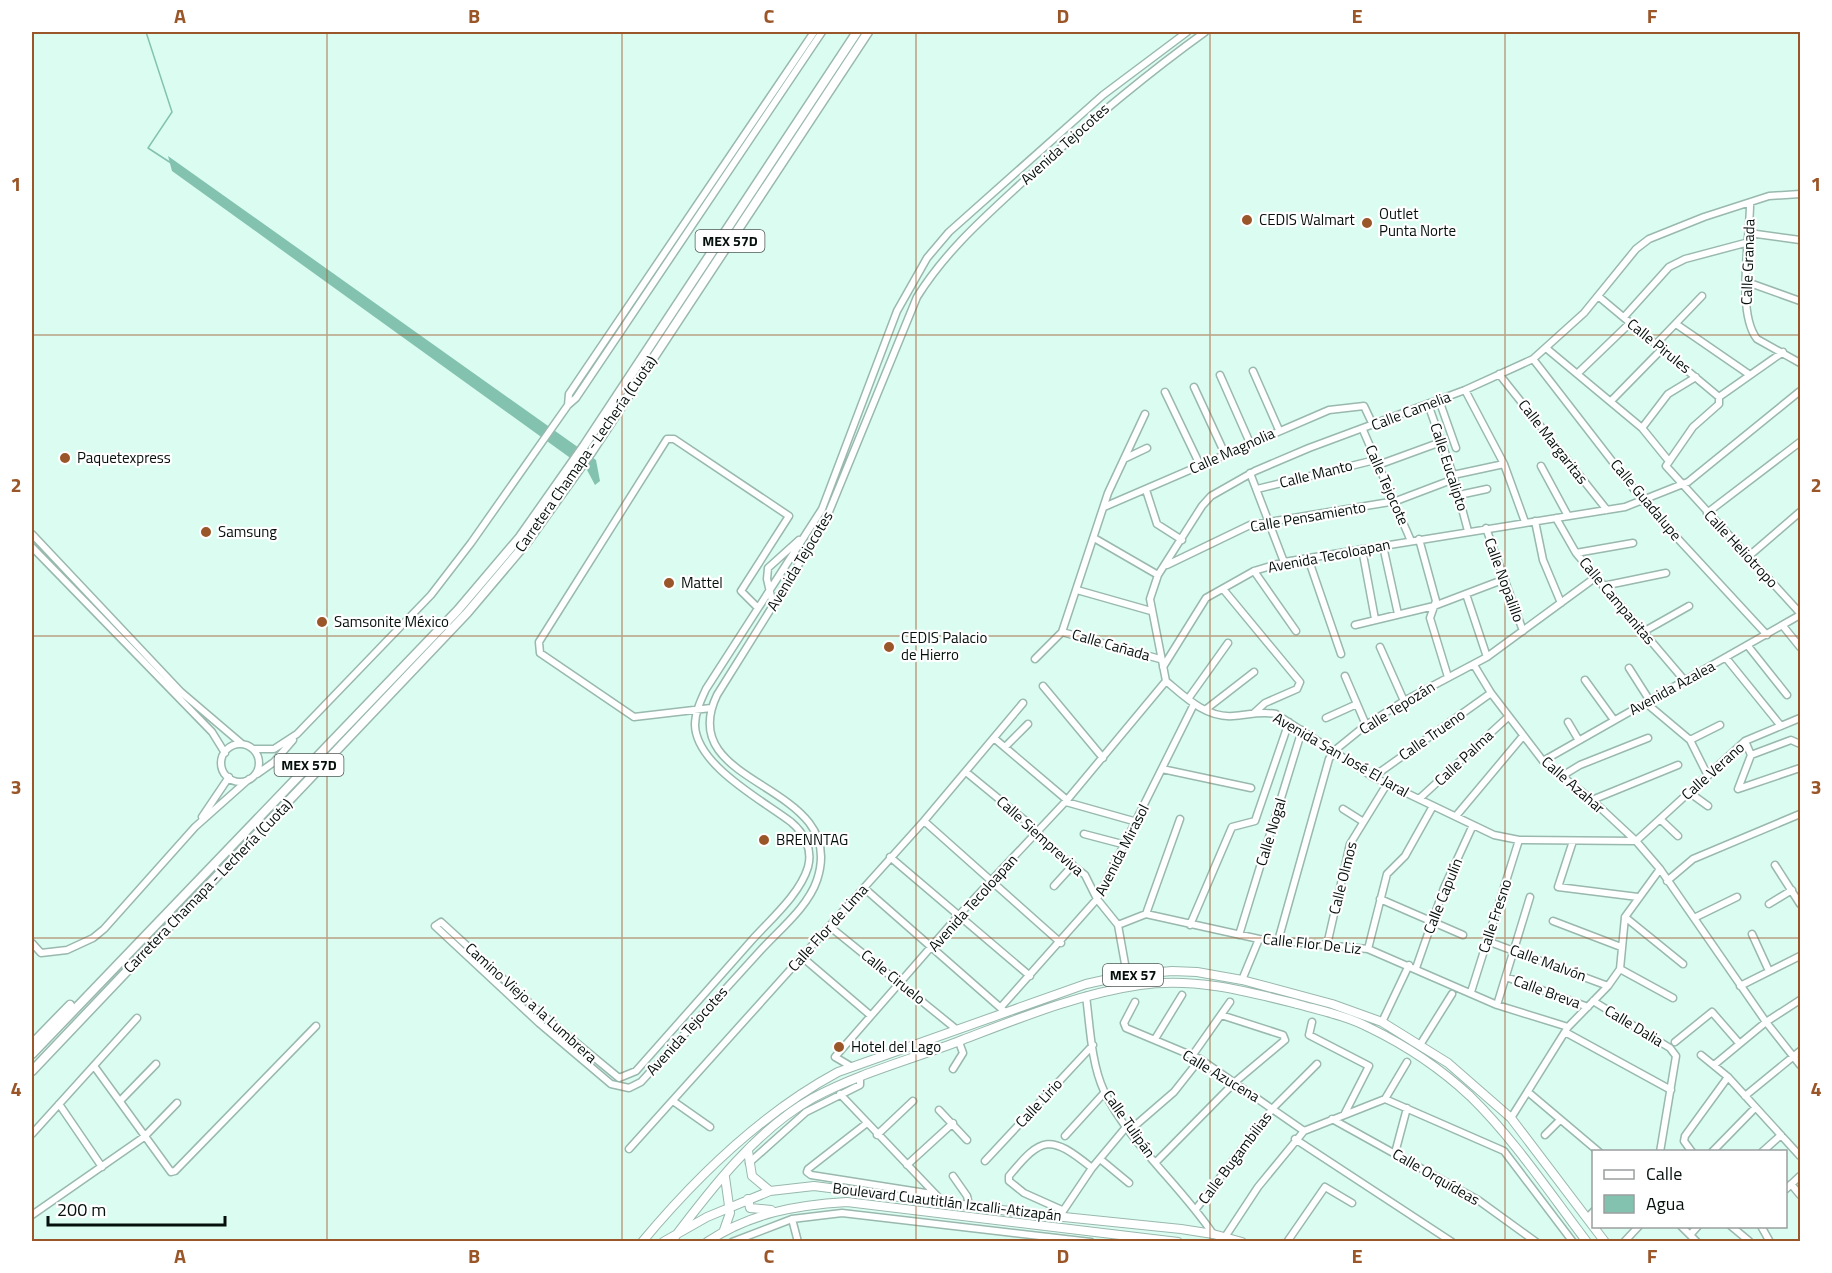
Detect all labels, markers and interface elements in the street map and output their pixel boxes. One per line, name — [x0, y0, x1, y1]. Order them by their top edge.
text: A — [174, 0, 186, 31]
text: B — [468, 0, 480, 31]
text: C — [764, 0, 775, 31]
text: D — [1057, 0, 1069, 31]
text: E — [1351, 0, 1363, 31]
text: F — [1647, 0, 1658, 31]
street label: Avenida Tejocotes — [1015, 97, 1114, 190]
text: 1 — [10, 168, 22, 199]
text: 1 — [1810, 168, 1822, 199]
place label: Outlet Punta Norte — [1379, 202, 1456, 242]
place label: CEDIS Walmart — [1259, 208, 1356, 231]
marker: CEDIS Walmart — [1240, 213, 1254, 227]
marker: Outlet Punta Norte — [1360, 216, 1374, 230]
street label: Calle Granada — [1734, 218, 1761, 306]
road number: MEX 57D — [696, 230, 764, 252]
street label: Calle Pirules — [1622, 312, 1696, 379]
street label: Carretera Chamapa - Lechería (Cuota) — [509, 351, 662, 557]
street label: Calle Camelia — [1368, 385, 1454, 436]
street label: Calle Margaritas — [1513, 394, 1594, 489]
street label: Calle Eucalipto — [1424, 420, 1475, 514]
street label: Calle Magnolia — [1185, 421, 1279, 480]
street label: Calle Tejocote — [1359, 441, 1415, 529]
place label: Paquetexpress — [77, 446, 171, 469]
marker: Paquetexpress — [58, 451, 72, 465]
street label: Calle Manto — [1277, 453, 1355, 494]
street label: Calle Guadalupe — [1605, 454, 1688, 546]
text: 2 — [10, 469, 22, 500]
text: 2 — [1810, 469, 1822, 500]
street label: Calle Pensamiento — [1248, 495, 1368, 538]
street label: Calle Heliotropo — [1699, 504, 1784, 593]
street label: Avenida Tejocotes — [761, 506, 838, 615]
place label: Samsung — [218, 520, 277, 543]
marker: Samsung — [199, 525, 213, 539]
street label: Avenida Tecoloapan — [1266, 532, 1392, 579]
street label: Calle Nopalillo — [1479, 534, 1530, 625]
street label: Calle Campanitas — [1574, 552, 1661, 650]
place label: Mattel — [681, 571, 723, 594]
marker: Mattel — [662, 576, 676, 590]
place label: Samsonite México — [334, 610, 449, 633]
marker: Samsonite México — [315, 615, 329, 629]
street label: Calle Cañada — [1069, 622, 1153, 667]
place label: CEDIS Palacio de Hierro — [901, 626, 987, 666]
marker: CEDIS Palacio de Hierro — [882, 640, 896, 654]
street label: Avenida Azalea — [1625, 654, 1719, 721]
street label: Calle Tepozán — [1354, 675, 1439, 740]
street label: Calle Trueno — [1394, 703, 1470, 766]
street label: Avenida San José El Jaral — [1269, 706, 1413, 803]
street label: Calle Palma — [1429, 724, 1499, 791]
street label: Calle Verano — [1676, 736, 1749, 805]
street label: Calle Azahar — [1537, 751, 1610, 819]
road number: MEX 57D — [274, 754, 344, 776]
text: 3 — [10, 771, 22, 802]
text: 3 — [1810, 771, 1822, 802]
street label: Calle Siempreviva — [992, 790, 1089, 881]
street label: Carretera Chamapa - Lechería (Cuota) — [118, 793, 298, 978]
street label: Calle Nogal — [1249, 795, 1292, 869]
street label: Avenida Mirasol — [1089, 800, 1155, 900]
place label: BRENNTAG — [776, 828, 848, 851]
marker: BRENNTAG — [757, 833, 771, 847]
street label: Calle Olmos — [1322, 839, 1363, 917]
street label: Avenida Tecoloapan — [923, 849, 1023, 957]
street label: Calle Capulín — [1417, 854, 1468, 937]
street label: Calle Fresno — [1472, 876, 1517, 956]
street label: Calle Flor de Lima — [782, 879, 873, 976]
street label: Calle Flor De Liz — [1262, 927, 1363, 960]
street label: Camino Viejo a la Lumbrera — [460, 937, 603, 1069]
street label: Calle Malvón — [1507, 938, 1590, 987]
street label: Calle Ciruelo — [856, 943, 931, 1010]
road number: MEX 57 — [1103, 964, 1163, 986]
street label: Calle Breva — [1510, 969, 1584, 1014]
street label: Avenida Tejocotes — [640, 981, 733, 1080]
street label: Calle Dalia — [1601, 999, 1668, 1052]
place label: Hotel del Lago — [851, 1035, 941, 1058]
marker: Hotel del Lago — [832, 1040, 846, 1054]
street label: Calle Azucena — [1178, 1043, 1265, 1108]
text: 4 — [10, 1073, 22, 1104]
street label: Calle Lirio — [1010, 1073, 1068, 1133]
text: 4 — [1810, 1073, 1822, 1104]
street label: Calle Tulipán — [1098, 1085, 1161, 1162]
street label: Calle Bugambilias — [1192, 1106, 1277, 1209]
street label: Calle Orquídeas — [1388, 1142, 1484, 1211]
legend — [1592, 1150, 1787, 1228]
text: Calle — [1646, 1160, 1682, 1187]
street label: Boulevard Cuautitlán Izcalli-Atizapán — [831, 1176, 1063, 1227]
scale bar — [48, 1189, 225, 1227]
text: Agua — [1646, 1190, 1684, 1217]
text: 200 m — [57, 1196, 106, 1223]
text: A — [174, 1240, 186, 1271]
text: B — [468, 1240, 480, 1271]
text: C — [764, 1240, 775, 1271]
text: D — [1057, 1240, 1069, 1271]
text: E — [1351, 1240, 1363, 1271]
text: F — [1647, 1240, 1658, 1271]

